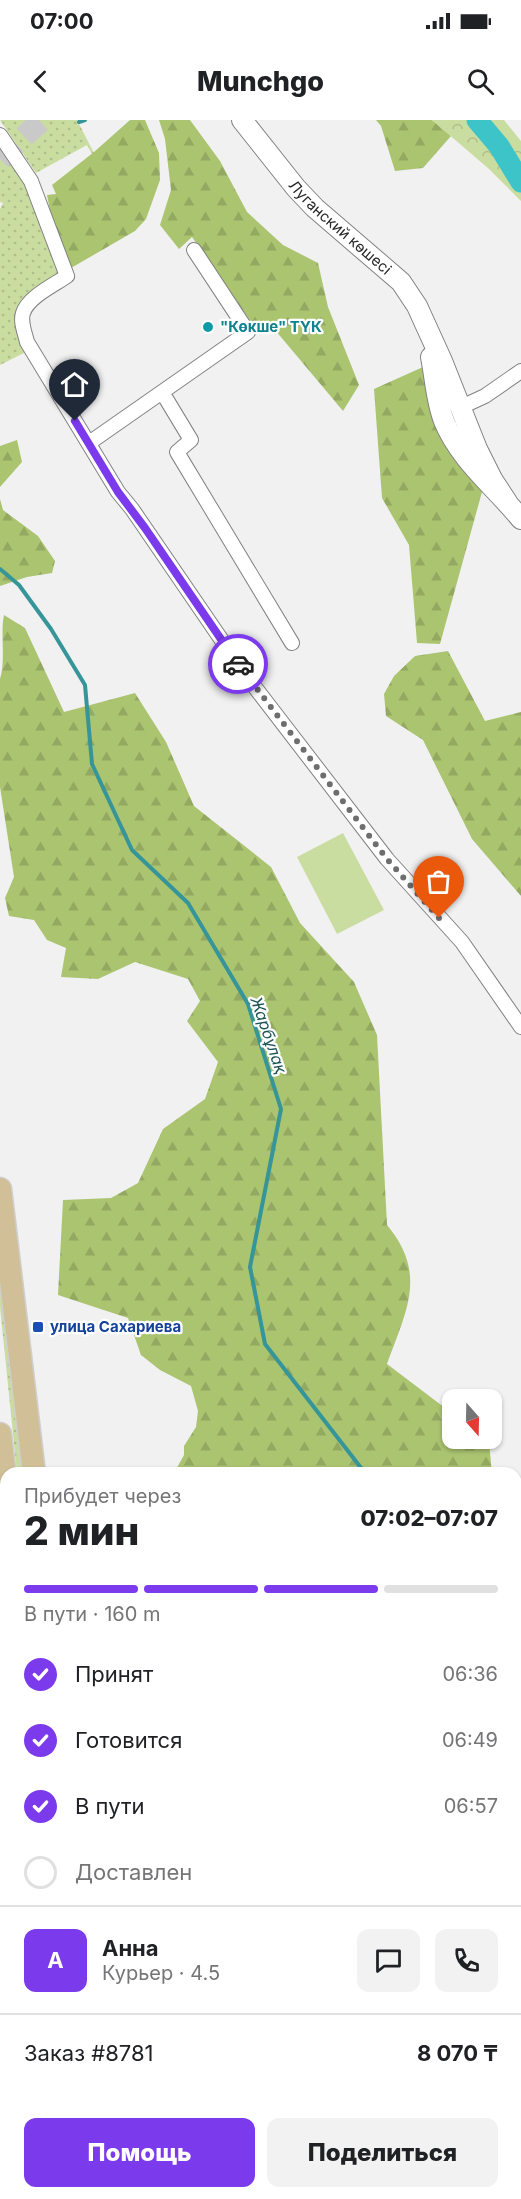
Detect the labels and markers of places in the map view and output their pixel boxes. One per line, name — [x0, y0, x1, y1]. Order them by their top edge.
place label: "Көкше" ТҮК — [220, 317, 322, 336]
marker: "Көкше" ТҮК — [201, 320, 215, 334]
pin — [49, 359, 100, 421]
pin — [413, 856, 464, 918]
place label: улица Сахариева — [50, 1317, 181, 1336]
marker: улица Сахариева — [31, 1320, 45, 1334]

